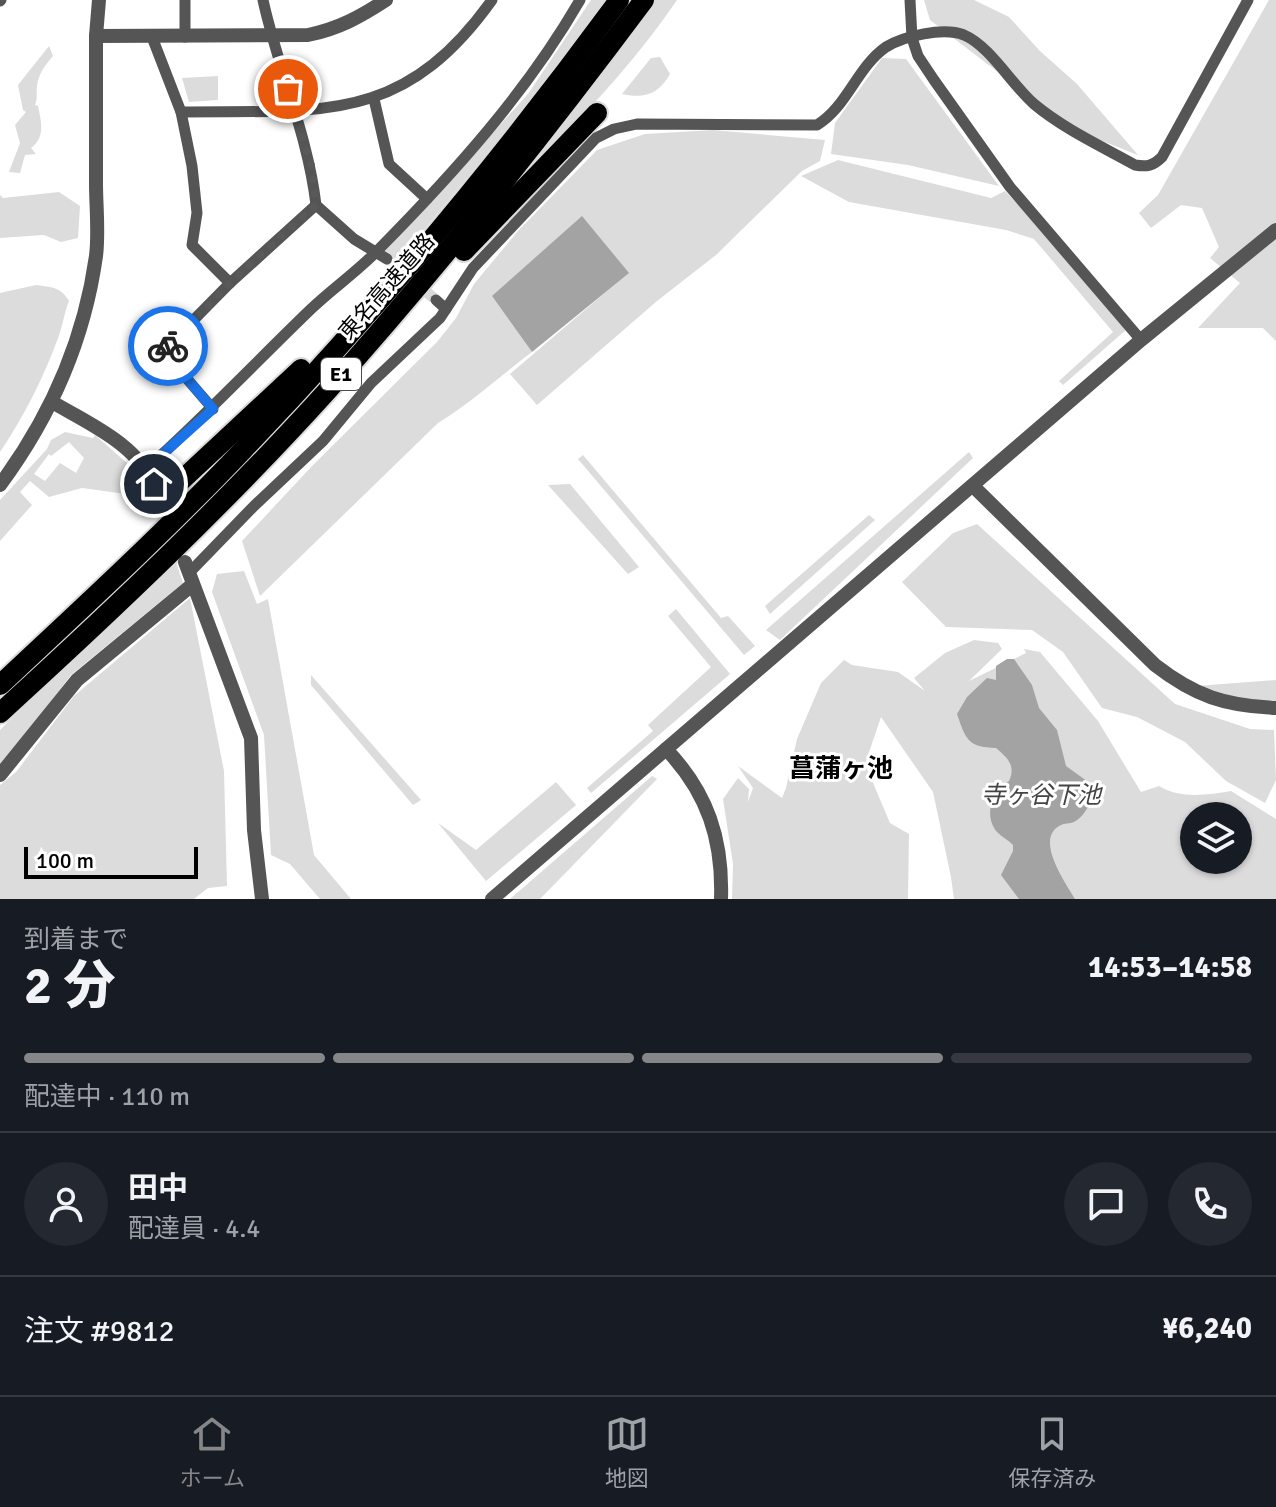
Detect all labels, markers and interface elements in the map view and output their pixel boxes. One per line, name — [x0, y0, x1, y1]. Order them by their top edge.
pin — [254, 55, 322, 123]
icon: bag — [266, 67, 310, 111]
street label: 東名高速道路 — [333, 228, 440, 345]
courier — [128, 306, 208, 386]
icon: bike — [146, 324, 190, 368]
road number: E1 — [321, 358, 361, 390]
pin — [120, 450, 188, 518]
icon: home — [132, 462, 176, 506]
district label: 菖蒲ヶ池 — [789, 753, 893, 785]
water label: 寺ヶ谷下池 — [981, 780, 1103, 810]
map controls — [1180, 802, 1252, 874]
button: layers — [1180, 802, 1252, 874]
scale bar — [24, 843, 198, 879]
text: 100 m — [36, 847, 94, 874]
text: 到着まで — [24, 924, 128, 956]
text: 14:53–14:58 — [1088, 949, 1252, 986]
text: 2 分 — [24, 954, 116, 1018]
text: 配達中 · 110 m — [24, 1081, 190, 1113]
button: person — [24, 1162, 108, 1246]
button: chat — [1064, 1162, 1148, 1246]
button: phone — [1168, 1162, 1252, 1246]
text: 田中 — [128, 1170, 188, 1207]
text: 配達員 · 4.4 — [128, 1213, 260, 1245]
text: ¥6,240 — [1162, 1310, 1252, 1347]
text: 注文 #9812 — [24, 1313, 175, 1350]
tab: ホーム — [180, 1412, 245, 1492]
tab: 地図 — [605, 1412, 649, 1492]
tab: 保存済み — [1008, 1412, 1096, 1492]

